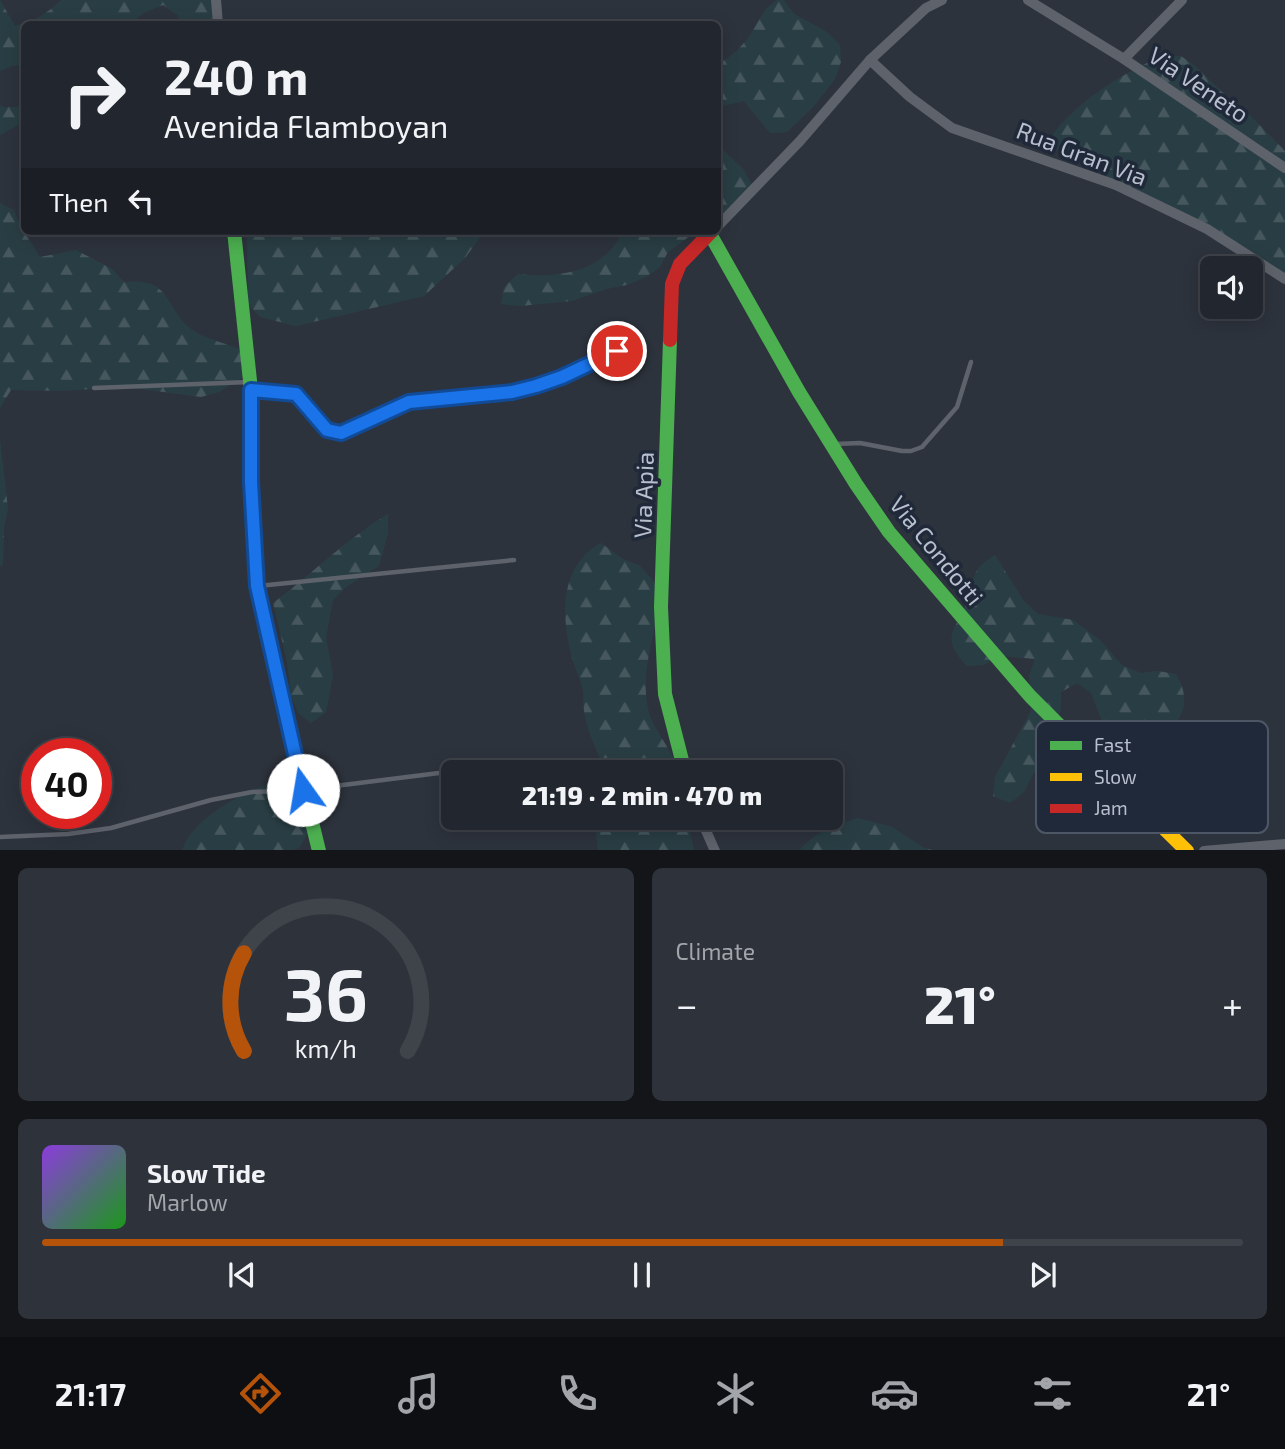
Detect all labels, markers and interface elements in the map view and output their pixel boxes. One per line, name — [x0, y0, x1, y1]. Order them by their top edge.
street label: Via Veneto — [1143, 40, 1255, 128]
text: 240 m — [164, 46, 308, 105]
icon: right — [49, 49, 140, 140]
text: Avenida Flamboyan — [164, 106, 448, 144]
street label: Rua Gran Via — [1013, 115, 1151, 191]
icon: left — [122, 182, 160, 220]
text: Then — [49, 186, 108, 217]
map controls — [1200, 256, 1263, 319]
button: sound — [1200, 256, 1263, 319]
pin — [587, 321, 647, 381]
icon: arrive — [598, 332, 636, 370]
street label: Via Apia — [627, 451, 659, 539]
street label: Via Condotti — [884, 490, 990, 610]
legend — [1036, 721, 1268, 833]
text: Fast — [1094, 733, 1131, 756]
speed limit sign: 40 — [21, 738, 112, 829]
position arrow — [266, 753, 340, 827]
text: Slow — [1094, 765, 1137, 788]
text: 21:19 · 2 min · 470 m — [522, 779, 762, 810]
text: Jam — [1094, 796, 1128, 819]
text: Climate — [676, 937, 755, 965]
text: 36 — [284, 948, 368, 1036]
text: 21° — [924, 972, 996, 1034]
text: − — [676, 981, 698, 1027]
text: + — [1222, 981, 1243, 1027]
text: km/h — [295, 1032, 357, 1062]
text: Slow Tide — [147, 1157, 266, 1188]
text: Marlow — [147, 1188, 228, 1216]
icon: previous — [223, 1256, 261, 1294]
icon: pause — [623, 1256, 661, 1294]
icon: next — [1024, 1256, 1062, 1294]
icon: directions — [236, 1369, 285, 1418]
icon: music — [394, 1369, 443, 1418]
icon: phone — [553, 1369, 602, 1418]
icon: climate — [711, 1369, 760, 1418]
icon: car — [870, 1369, 919, 1418]
icon: filters — [1028, 1369, 1077, 1418]
text: 21:17 — [55, 1374, 126, 1412]
text: 21° — [1187, 1374, 1230, 1412]

